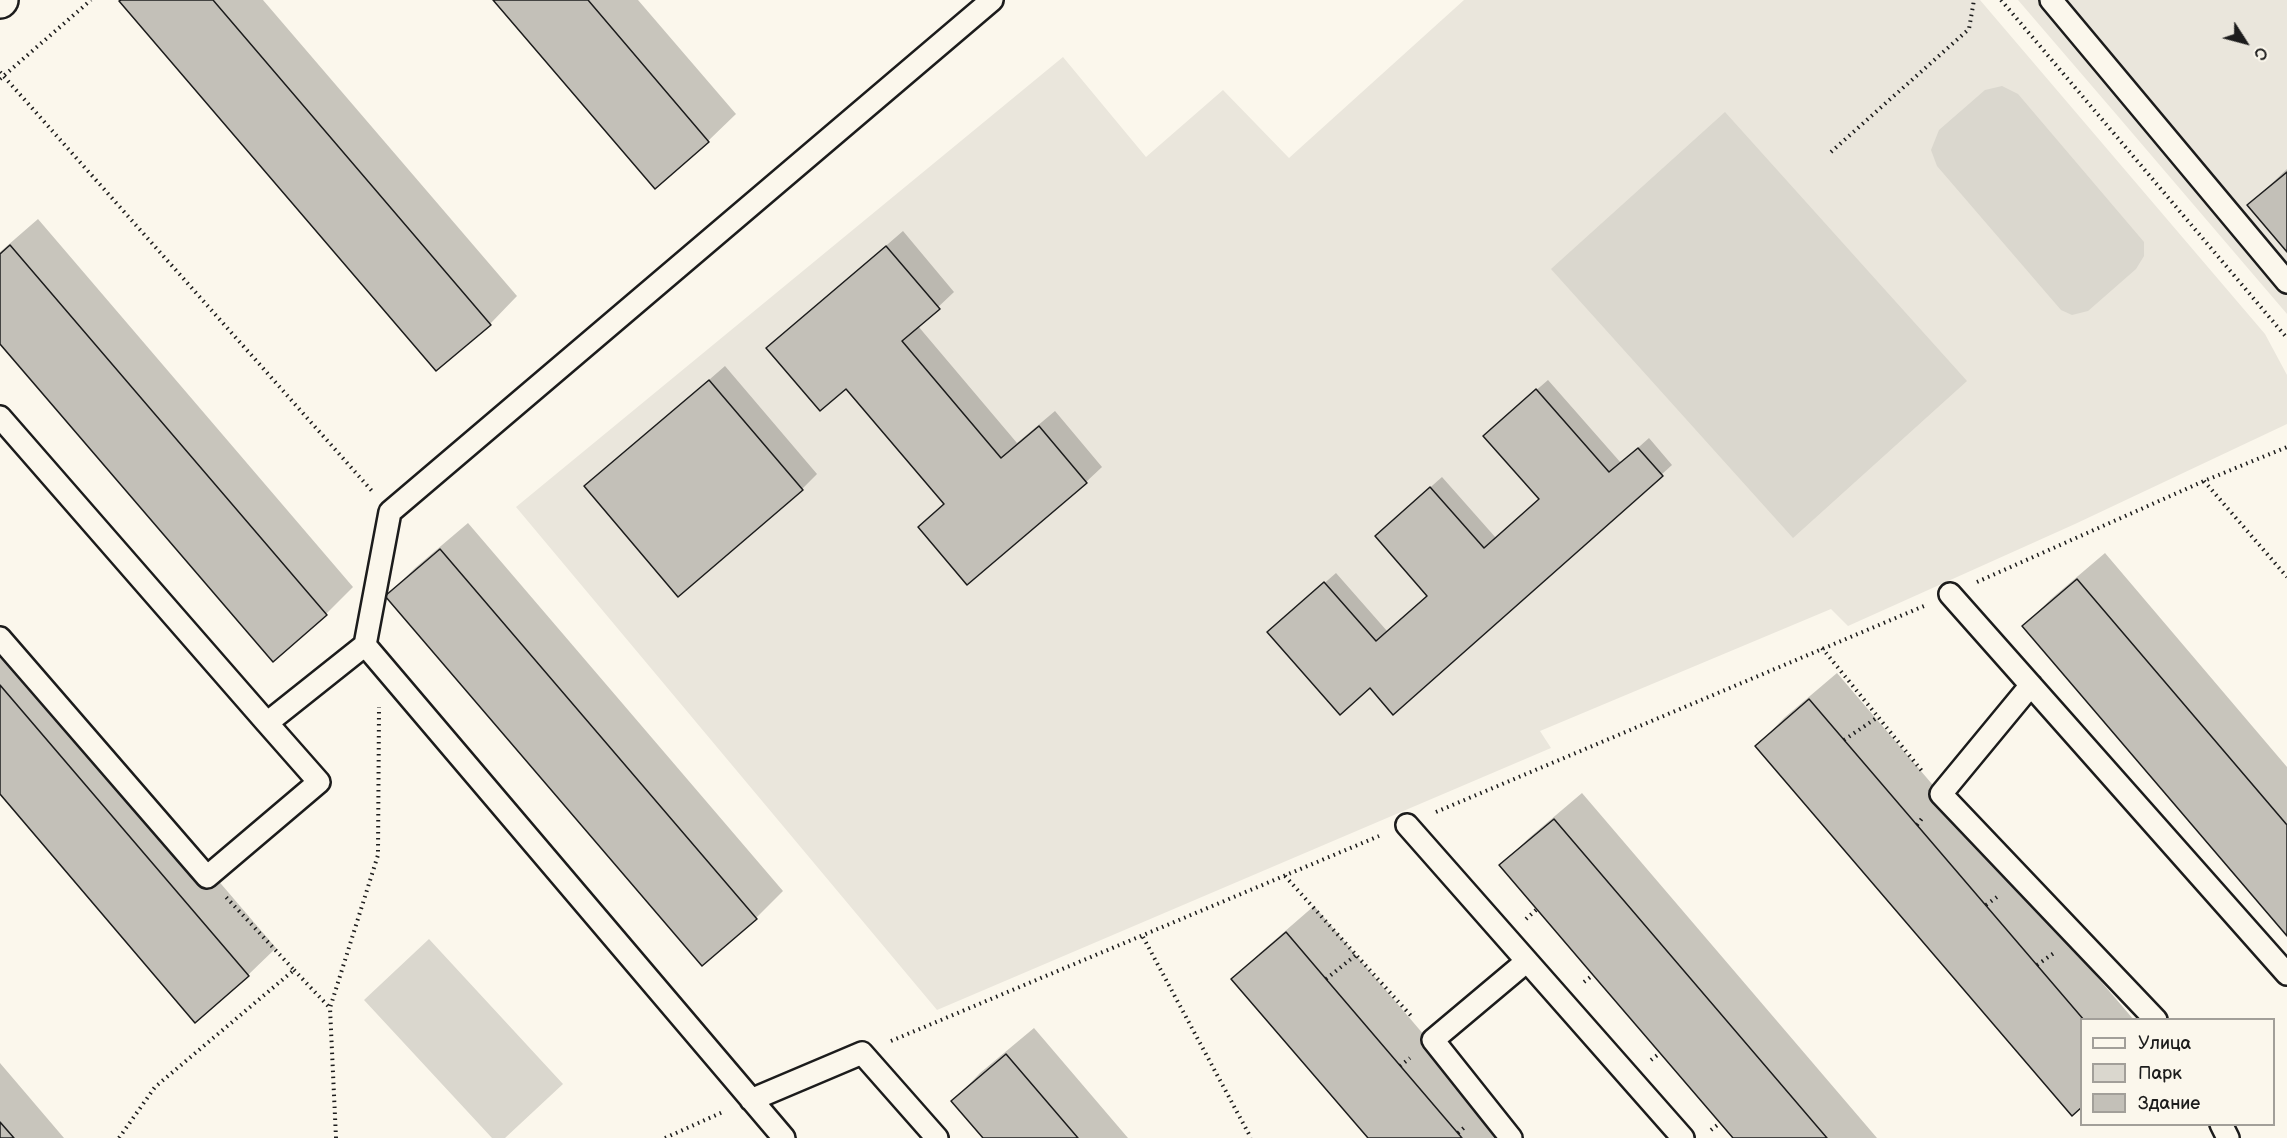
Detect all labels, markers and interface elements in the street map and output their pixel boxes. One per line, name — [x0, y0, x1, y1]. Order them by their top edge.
north arrow — [2215, 12, 2275, 72]
text: С — [2249, 43, 2271, 63]
legend — [2080, 1018, 2275, 1126]
text: Улица — [2138, 1033, 2191, 1054]
text: Парк — [2138, 1063, 2182, 1084]
text: Здание — [2138, 1093, 2200, 1114]

